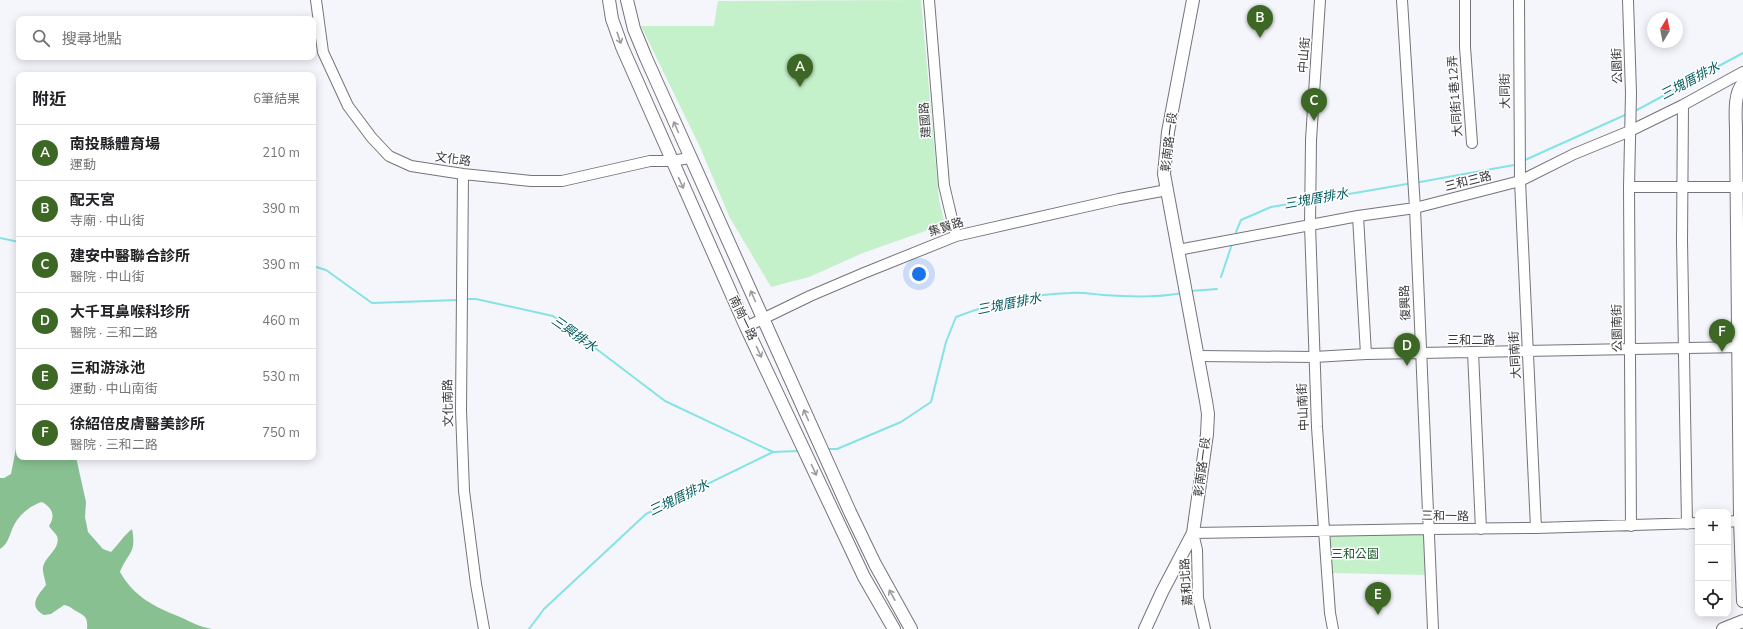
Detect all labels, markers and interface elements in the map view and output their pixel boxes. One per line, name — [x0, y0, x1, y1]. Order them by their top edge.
pin: B — [1247, 5, 1273, 38]
north arrow — [1647, 12, 1683, 48]
search box — [16, 16, 316, 60]
icon: search — [30, 27, 52, 49]
text: 搜尋地點 — [62, 29, 122, 49]
one-way arrow — [615, 31, 623, 43]
street label: 中山街 — [1295, 36, 1313, 74]
street label: 公園街 — [1608, 48, 1626, 84]
pin: A — [787, 54, 813, 87]
street label: 大同街1巷12弄 — [1444, 55, 1466, 137]
water label: 三塊厝排水 — [1657, 57, 1724, 104]
street label: 大同街 — [1497, 73, 1513, 109]
text: 附近 — [32, 88, 66, 111]
pin: C — [1301, 88, 1327, 121]
text: 6筆結果 — [253, 90, 300, 108]
street label: 建國路 — [916, 101, 934, 139]
street label: 彰南路一段 — [1157, 111, 1181, 173]
one-way arrow — [672, 121, 679, 133]
text: 南投縣體育場 — [70, 134, 160, 154]
text: A — [40, 144, 50, 162]
text: 210 m — [262, 144, 300, 162]
street label: 文化路 — [434, 149, 472, 169]
text: 運動 — [70, 156, 96, 174]
street label: 三和三路 — [1443, 167, 1493, 195]
one-way arrow — [678, 176, 685, 188]
water label: 三塊厝排水 — [1282, 184, 1351, 214]
text: 配天宮 — [70, 190, 115, 210]
text: B — [41, 200, 49, 218]
text: 390 m — [262, 200, 300, 218]
text: 寺廟 · 中山街 — [70, 212, 145, 230]
street label: 集賢路 — [926, 214, 966, 240]
text: 建安中醫聯合診所 — [70, 246, 190, 266]
text: C — [41, 256, 49, 274]
text: 390 m — [262, 256, 300, 274]
your location — [909, 264, 929, 284]
text: 醫院 · 中山街 — [70, 268, 145, 286]
street label: 復興路 — [1396, 285, 1414, 321]
water label: 三塊厝排水 — [975, 289, 1044, 319]
one-way arrow — [749, 290, 756, 302]
street label: 南崗一路 — [725, 293, 761, 343]
text: 大千耳鼻喉科珍所 — [70, 302, 190, 322]
street label: 公園南街 — [1609, 304, 1625, 352]
text: D — [40, 312, 50, 330]
text: 460 m — [262, 312, 300, 330]
water label: 三興排水 — [548, 312, 601, 357]
pin: F — [1709, 319, 1735, 352]
text: 醫院 · 三和二路 — [70, 324, 158, 342]
street label: 大同南街 — [1506, 331, 1524, 379]
street label: 三和二路 — [1447, 332, 1495, 348]
pin: D — [1394, 333, 1420, 366]
one-way arrow — [756, 345, 763, 357]
text: 三和游泳池 — [70, 358, 145, 378]
text: E — [41, 368, 49, 386]
text: 530 m — [262, 368, 300, 386]
street label: 文化南路 — [440, 379, 456, 427]
text: 運動 · 中山南街 — [70, 380, 158, 398]
street label: 中山南街 — [1294, 383, 1312, 431]
one-way arrow — [802, 409, 809, 421]
text: 徐紹倍皮膚醫美診所 — [70, 414, 205, 434]
text: F — [41, 424, 49, 442]
text: 750 m — [262, 424, 300, 442]
text: 醫院 · 三和二路 — [70, 436, 158, 454]
street label: 彰南路一段 — [1190, 436, 1214, 498]
one-way arrow — [811, 463, 818, 475]
water label: 三塊厝排水 — [646, 475, 713, 520]
street label: 三和一路 — [1421, 508, 1469, 524]
map controls — [1695, 509, 1731, 617]
button: + — [1695, 509, 1731, 545]
button: − — [1695, 545, 1731, 581]
park label: 三和公園 — [1331, 546, 1379, 562]
street label: 嘉和北路 — [1176, 557, 1196, 607]
button: locate — [1695, 581, 1731, 617]
pin: E — [1365, 582, 1391, 615]
one-way arrow — [887, 589, 895, 601]

